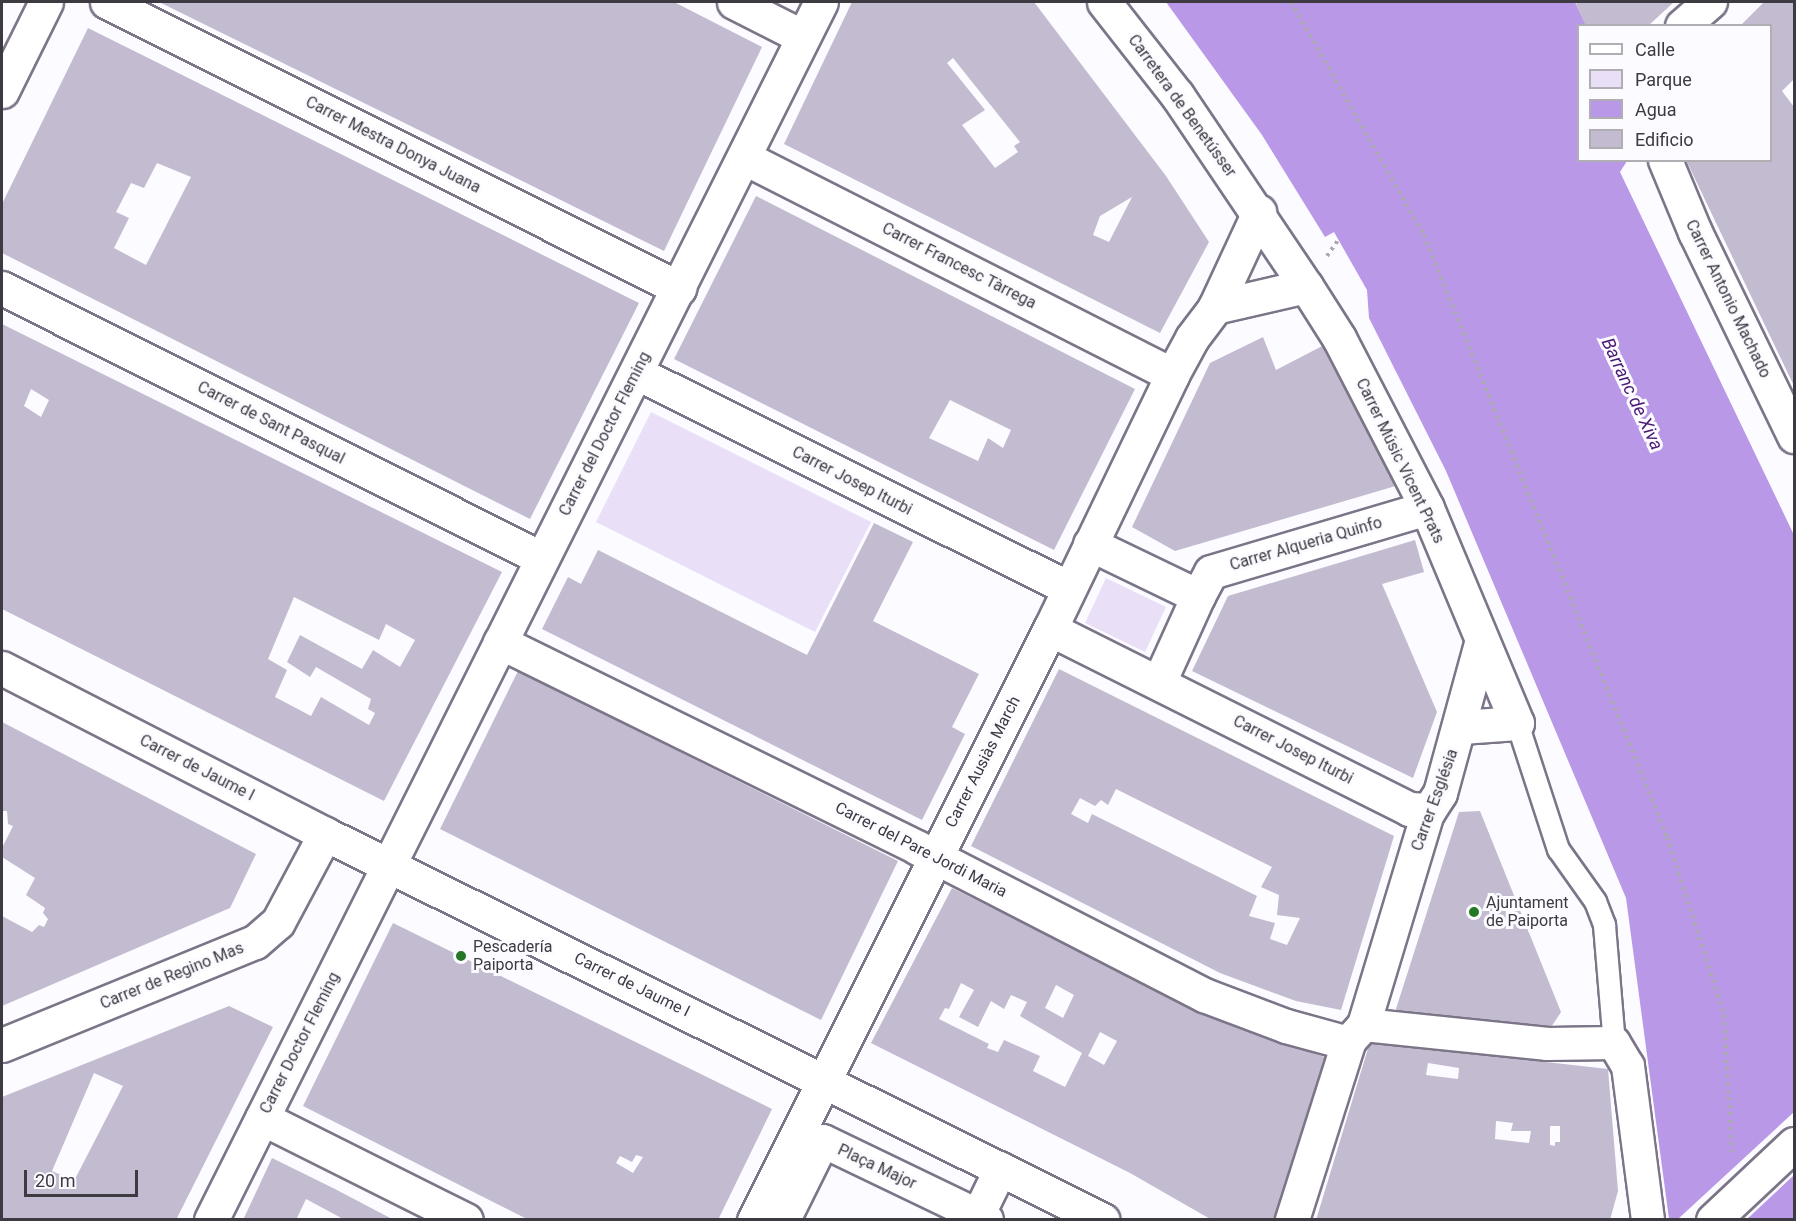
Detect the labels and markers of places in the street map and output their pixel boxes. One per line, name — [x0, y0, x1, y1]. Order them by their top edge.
place label: Ajuntament de Paiporta — [1486, 893, 1568, 931]
marker: Ajuntament de Paiporta — [1467, 905, 1481, 919]
place label: Pescadería Paiporta — [473, 937, 552, 975]
marker: Pescadería Paiporta — [454, 949, 468, 963]

